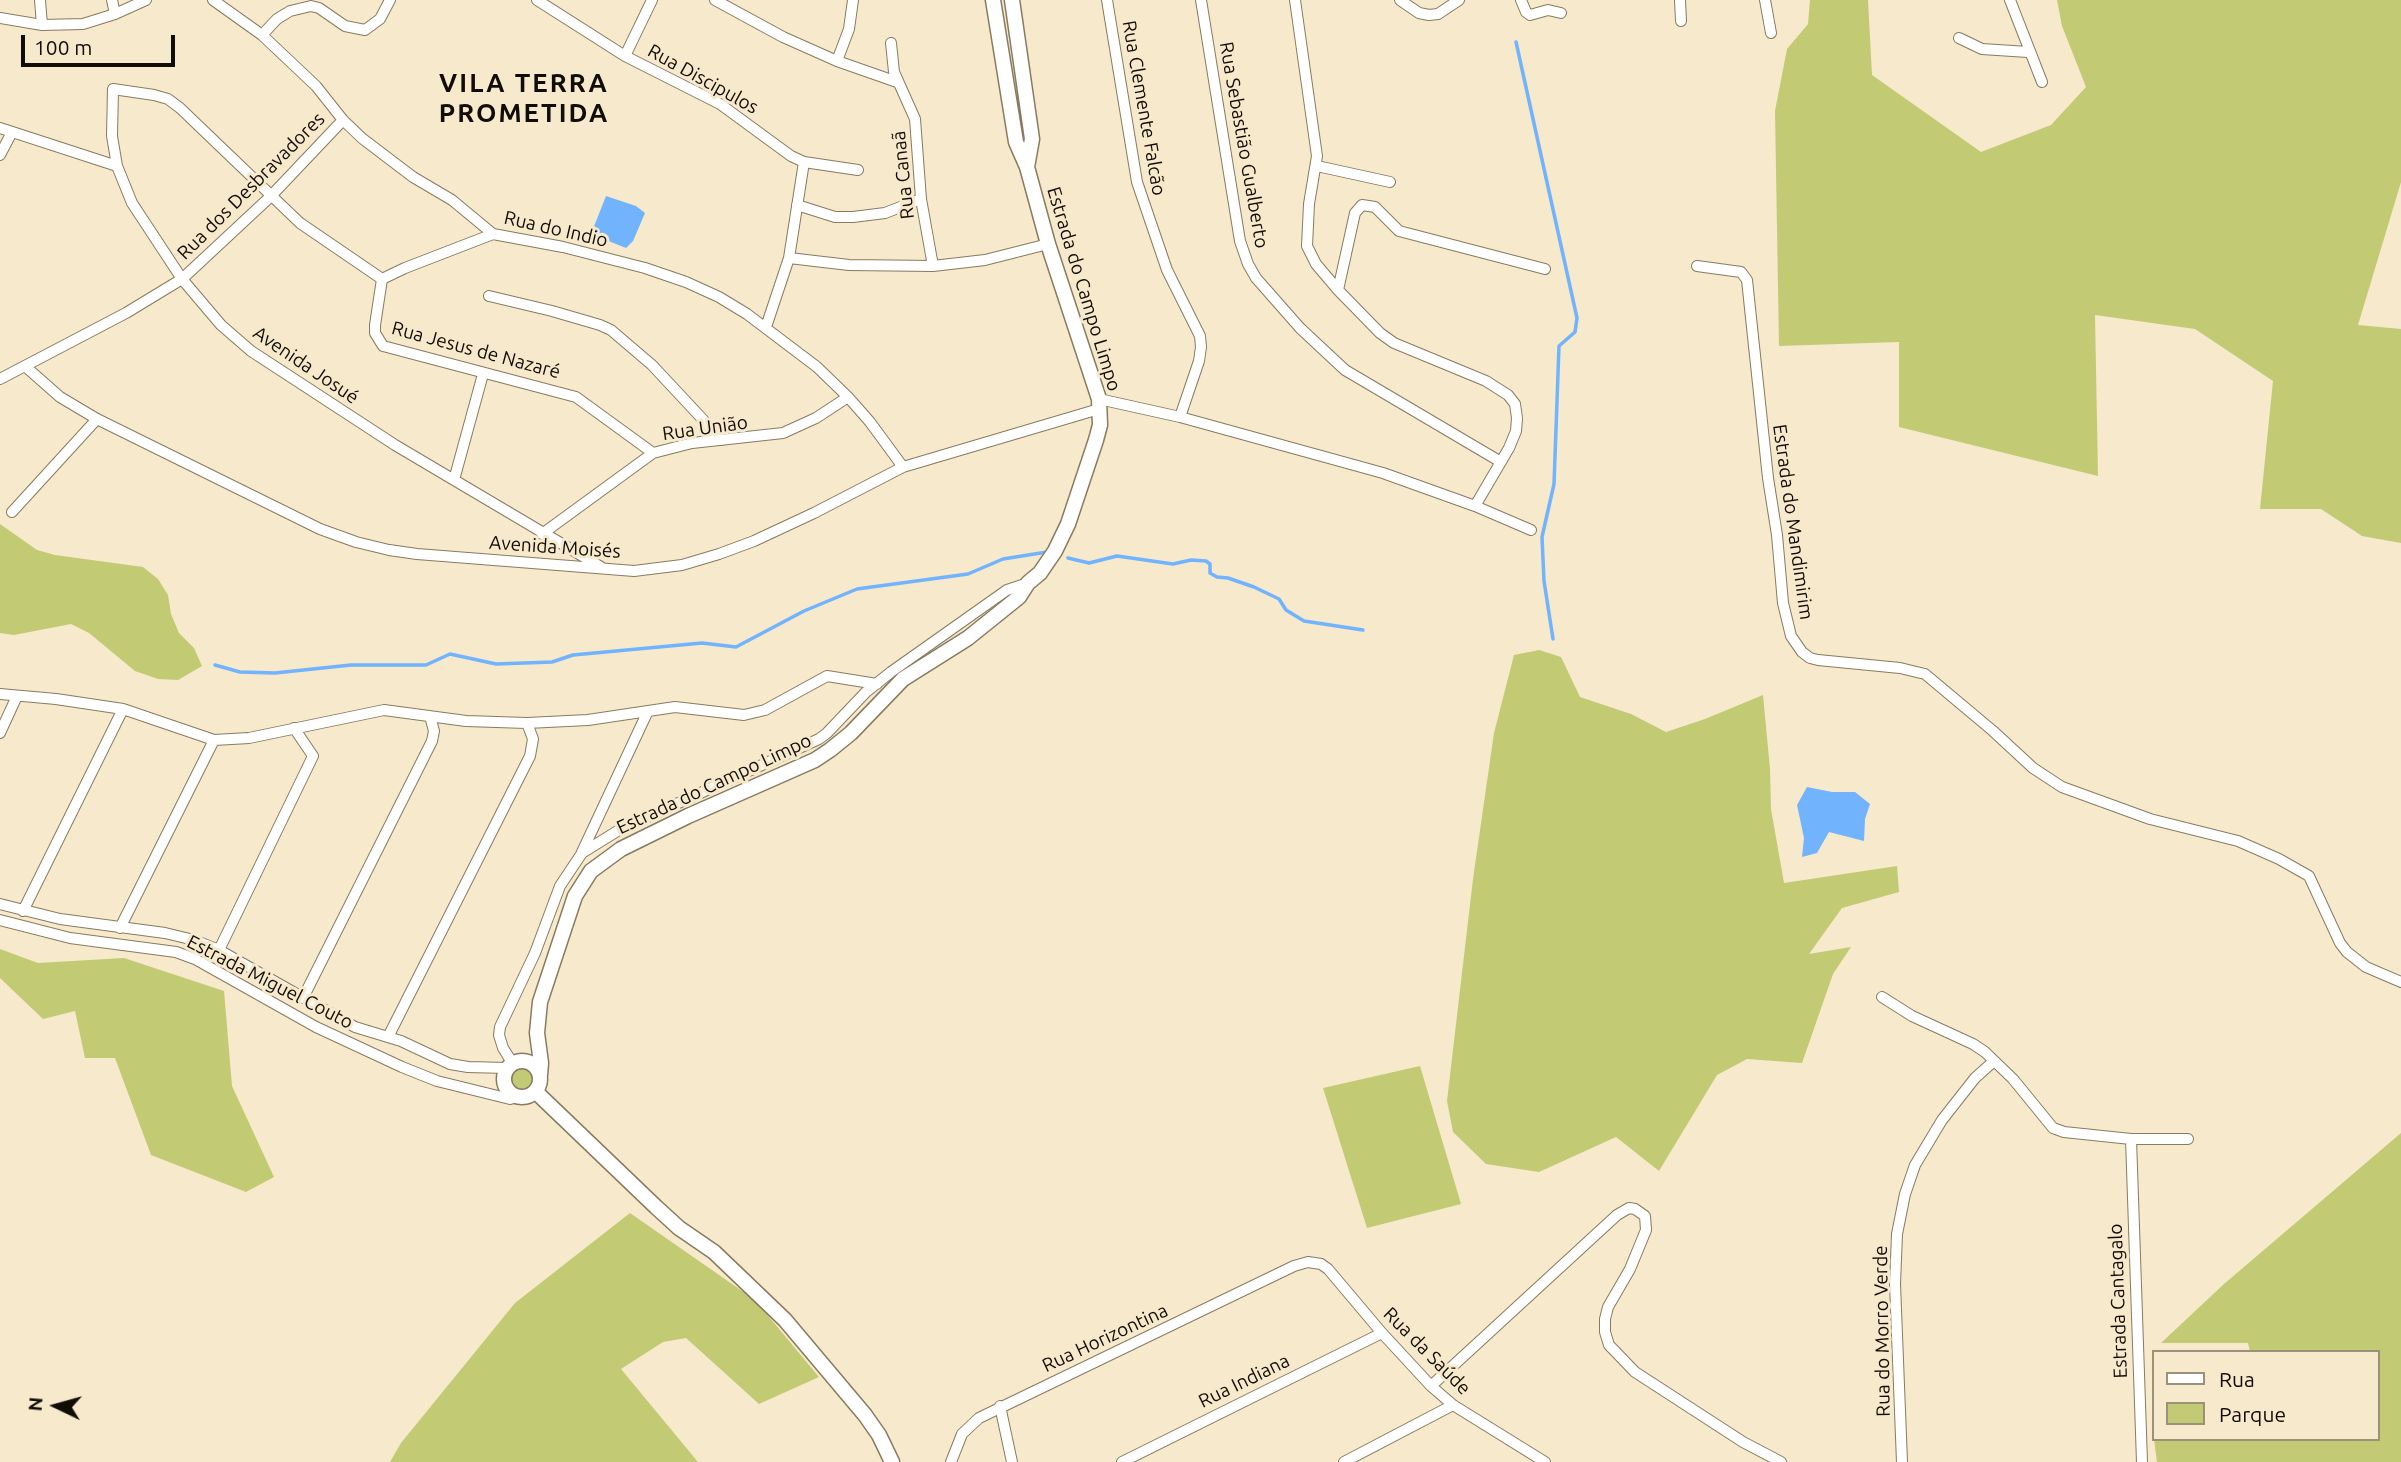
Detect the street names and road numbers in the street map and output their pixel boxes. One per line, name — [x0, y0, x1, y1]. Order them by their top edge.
street label: Rua Clemente Falcão — [1117, 19, 1171, 197]
street label: Rua Discipulos — [644, 39, 762, 119]
street label: Rua Sebastião Gualberto — [1215, 40, 1273, 250]
street label: Rua dos Desbravadores — [173, 108, 329, 264]
street label: Rua Canaã — [887, 130, 919, 220]
street label: Estrada do Campo Limpo — [1042, 184, 1126, 394]
street label: Rua do Indio — [502, 206, 610, 252]
street label: Rua Jesus de Nazaré — [389, 317, 563, 383]
street label: Avenida Josué — [249, 321, 363, 409]
street label: Rua União — [661, 411, 749, 445]
street label: Estrada do Mandimirim — [1768, 423, 1818, 621]
street label: Avenida Moisés — [488, 531, 622, 563]
street label: Estrada do Campo Limpo — [613, 729, 815, 839]
street label: Estrada Miguel Couto — [183, 930, 357, 1034]
street label: Estrada Cantagalo — [2104, 1223, 2132, 1379]
street label: Rua do Morro Verde — [1869, 1245, 1895, 1417]
street label: Rua Horizontina — [1038, 1299, 1172, 1377]
street label: Rua da Saúde — [1379, 1303, 1475, 1399]
street label: Rua Indiana — [1195, 1349, 1293, 1413]

